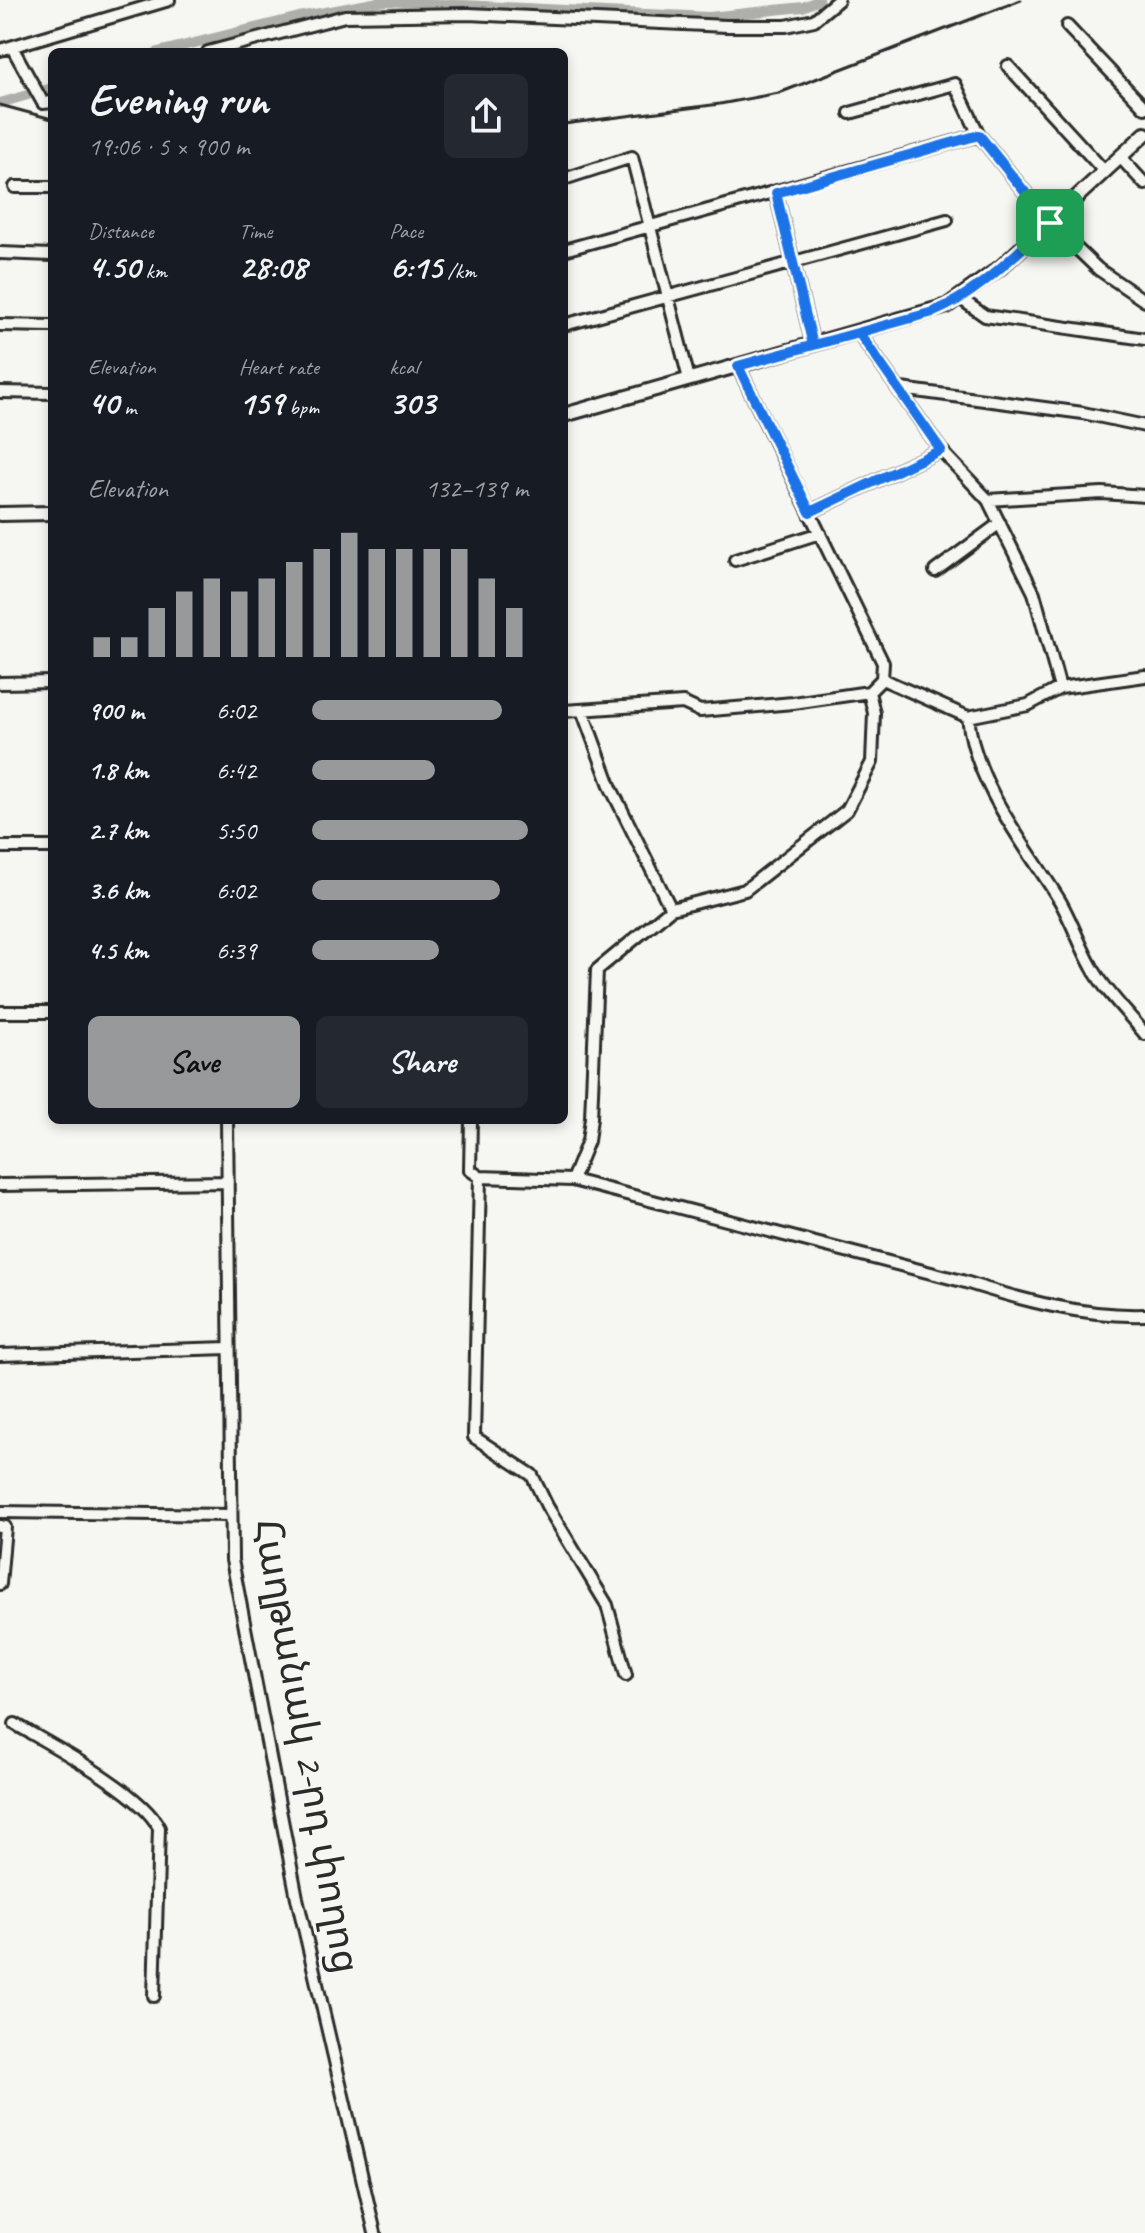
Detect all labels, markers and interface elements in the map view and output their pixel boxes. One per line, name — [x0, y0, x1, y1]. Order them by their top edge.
text: Evening run — [88, 72, 268, 127]
button: share — [444, 74, 528, 158]
text: 19:06 · 5 × 900 m — [88, 130, 249, 163]
pin — [1016, 189, 1084, 257]
icon: arrive — [1028, 201, 1072, 245]
text: Distance — [88, 217, 154, 245]
text: Time — [239, 217, 272, 245]
text: Pace — [389, 217, 423, 245]
text: 4.50 — [88, 245, 140, 288]
text: 28:08 — [239, 245, 307, 288]
text: 6:15 — [389, 245, 442, 288]
text: km — [140, 257, 167, 285]
text: /km — [442, 257, 476, 285]
text: Elevation — [88, 353, 156, 381]
text: Heart rate — [239, 353, 319, 381]
text: kcal — [389, 353, 418, 381]
text: 40 — [88, 381, 119, 424]
text: 159 — [239, 381, 284, 424]
text: 303 — [389, 381, 435, 424]
text: m — [119, 393, 136, 421]
text: bpm — [284, 393, 319, 421]
text: Elevation — [88, 472, 168, 505]
text: 132–139 m — [425, 472, 528, 505]
text: 900 m — [88, 694, 144, 727]
text: 6:02 — [216, 694, 256, 727]
text: 1.8 km — [88, 754, 148, 787]
text: 6:42 — [216, 754, 256, 787]
text: 2.7 km — [88, 814, 148, 847]
text: 5:50 — [216, 814, 256, 847]
text: 3.6 km — [88, 874, 149, 907]
text: 6:02 — [216, 874, 256, 907]
text: 4.5 km — [88, 934, 148, 967]
text: 6:39 — [216, 934, 256, 967]
button: Save — [88, 1016, 300, 1108]
button: Share — [316, 1016, 528, 1108]
street label: Հաղթանակ 2-րդ փողոց — [242, 1515, 372, 1977]

